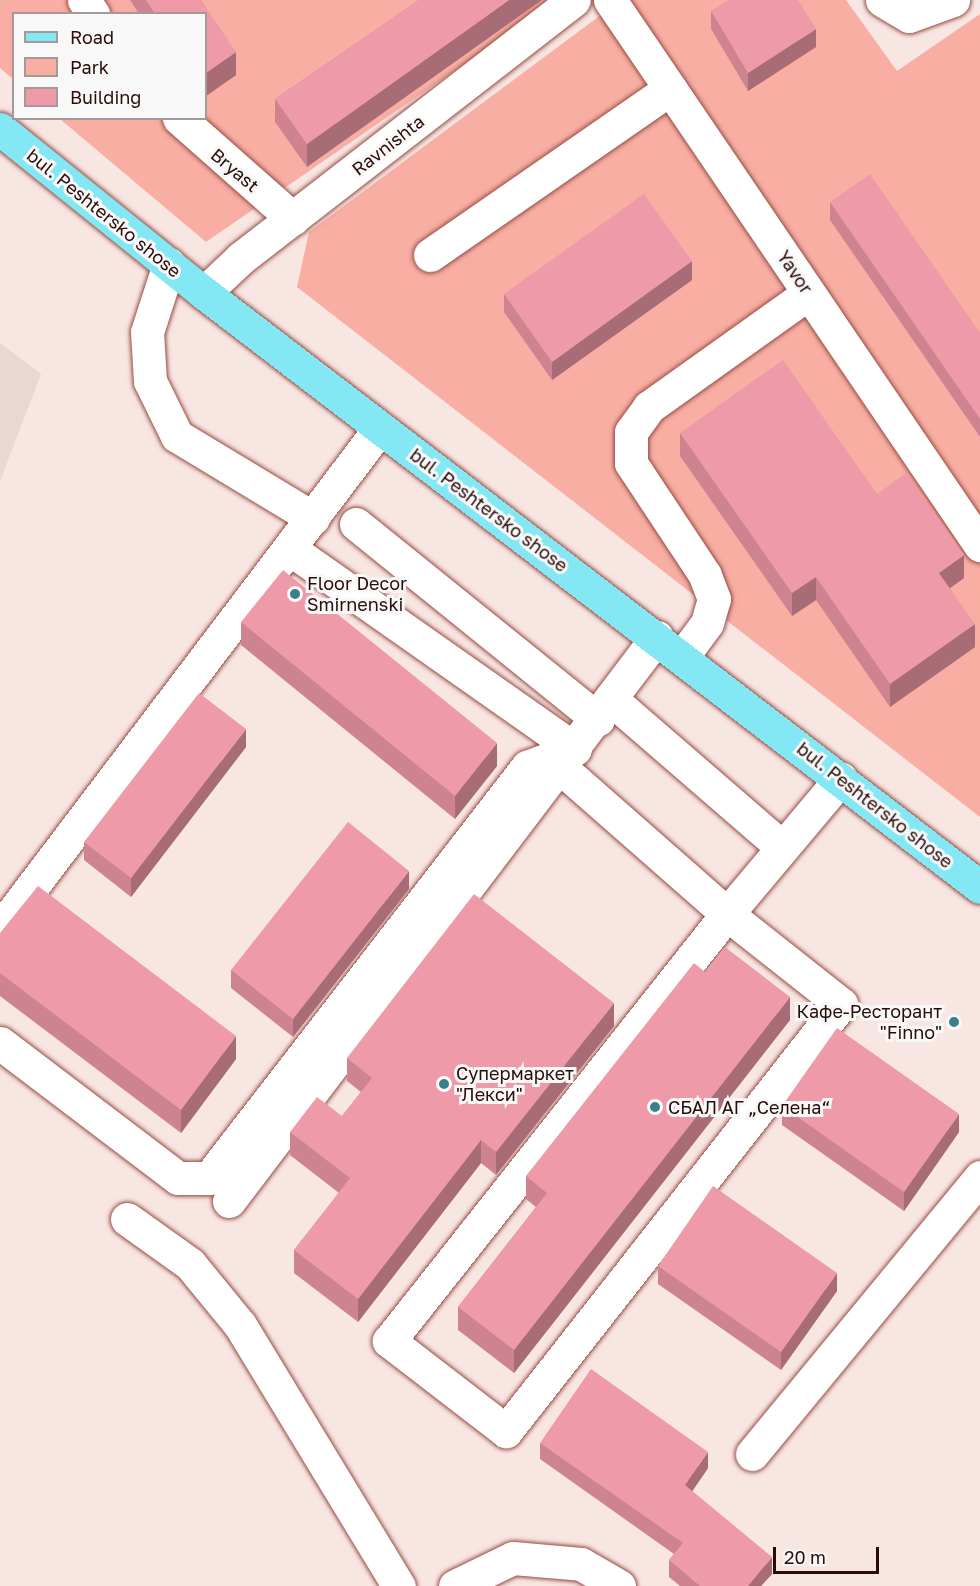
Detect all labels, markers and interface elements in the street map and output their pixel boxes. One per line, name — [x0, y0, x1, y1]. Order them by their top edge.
legend — [12, 12, 207, 120]
text: Road — [70, 26, 114, 48]
text: Park — [70, 56, 109, 78]
text: Building — [70, 86, 141, 108]
street label: Ravnishta — [348, 110, 428, 180]
street label: bul. Peshtersko shose — [23, 144, 185, 282]
street label: Bryast — [207, 144, 263, 196]
street label: Yavor — [773, 246, 817, 298]
street label: bul. Peshtersko shose — [406, 444, 572, 576]
place label: Floor Decor Smirnenski — [307, 573, 407, 616]
marker: Floor Decor Smirnenski — [288, 587, 302, 601]
street label: bul. Peshtersko shose — [793, 737, 957, 873]
place label: Кафе-Ресторант "Finno" — [796, 1001, 942, 1044]
marker: Кафе-Ресторант "Finno" — [947, 1015, 961, 1029]
place label: Супермаркет "Лекси" — [456, 1063, 574, 1106]
marker: Супермаркет "Лекси" — [437, 1077, 451, 1091]
place label: СБАЛ АГ „Селена“ — [668, 1096, 830, 1118]
marker: СБАЛ АГ „Селена“ — [646, 1098, 664, 1116]
scale bar — [776, 1535, 882, 1573]
text: 20 m — [784, 1546, 826, 1568]

